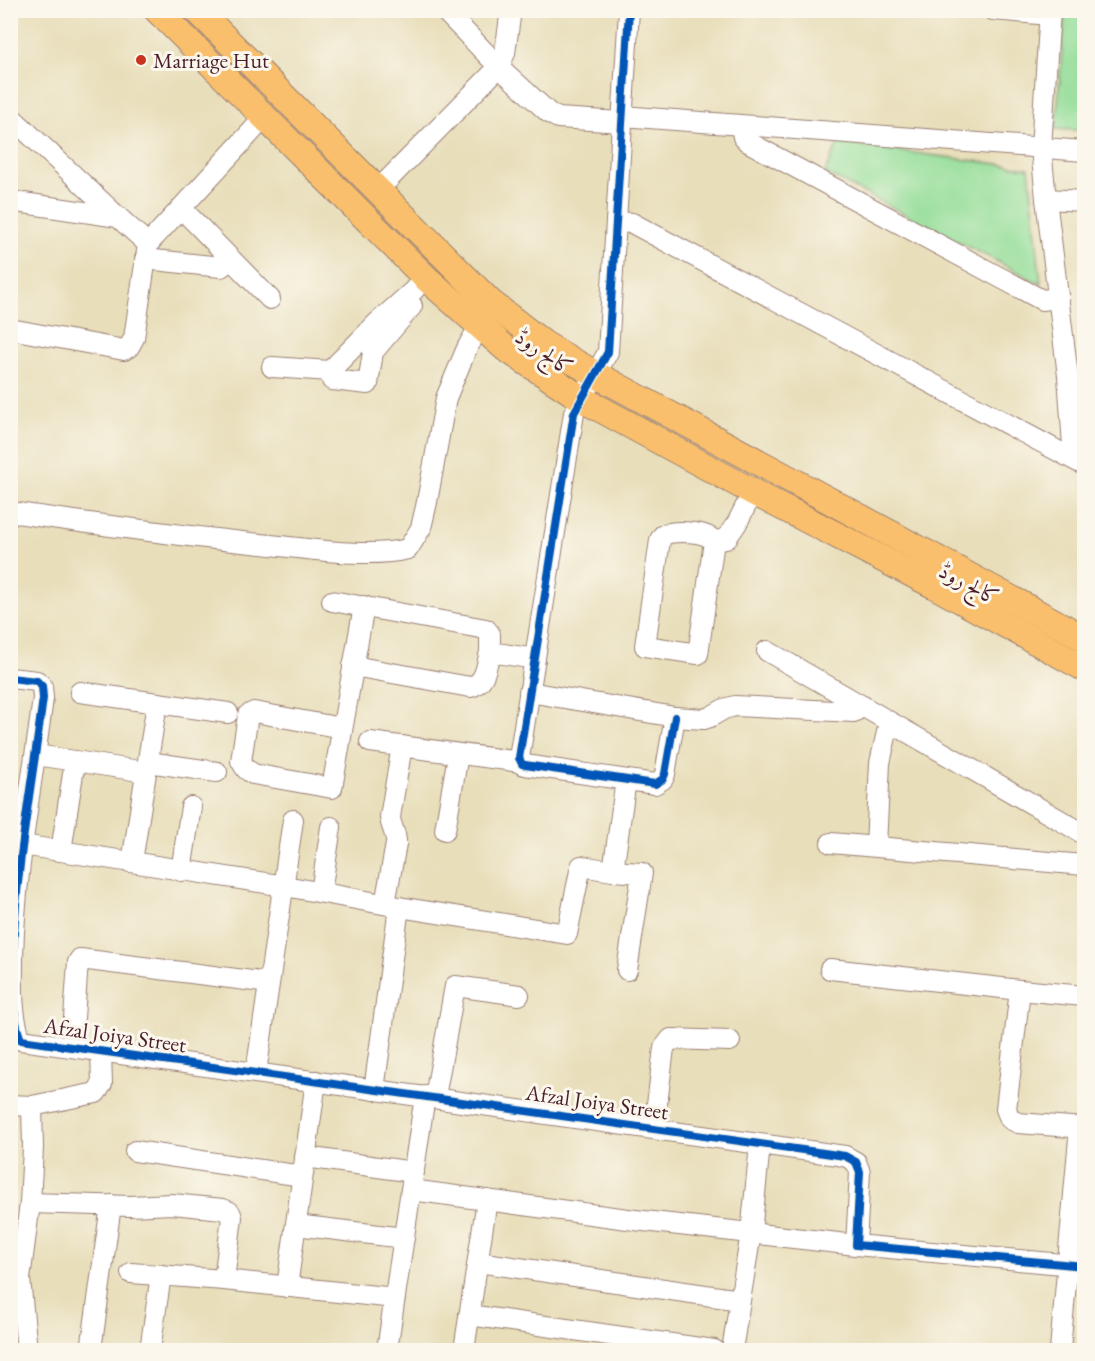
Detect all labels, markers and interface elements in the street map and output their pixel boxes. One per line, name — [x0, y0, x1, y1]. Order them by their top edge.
place label: Marriage Hut — [153, 46, 269, 75]
marker: Marriage Hut — [134, 53, 148, 67]
street label: کالج روڈ — [506, 322, 579, 386]
street label: کالج روڈ — [931, 556, 1004, 616]
street label: Afzal Joiya Street — [41, 1011, 188, 1059]
street label: Afzal Joiya Street — [523, 1078, 670, 1126]

